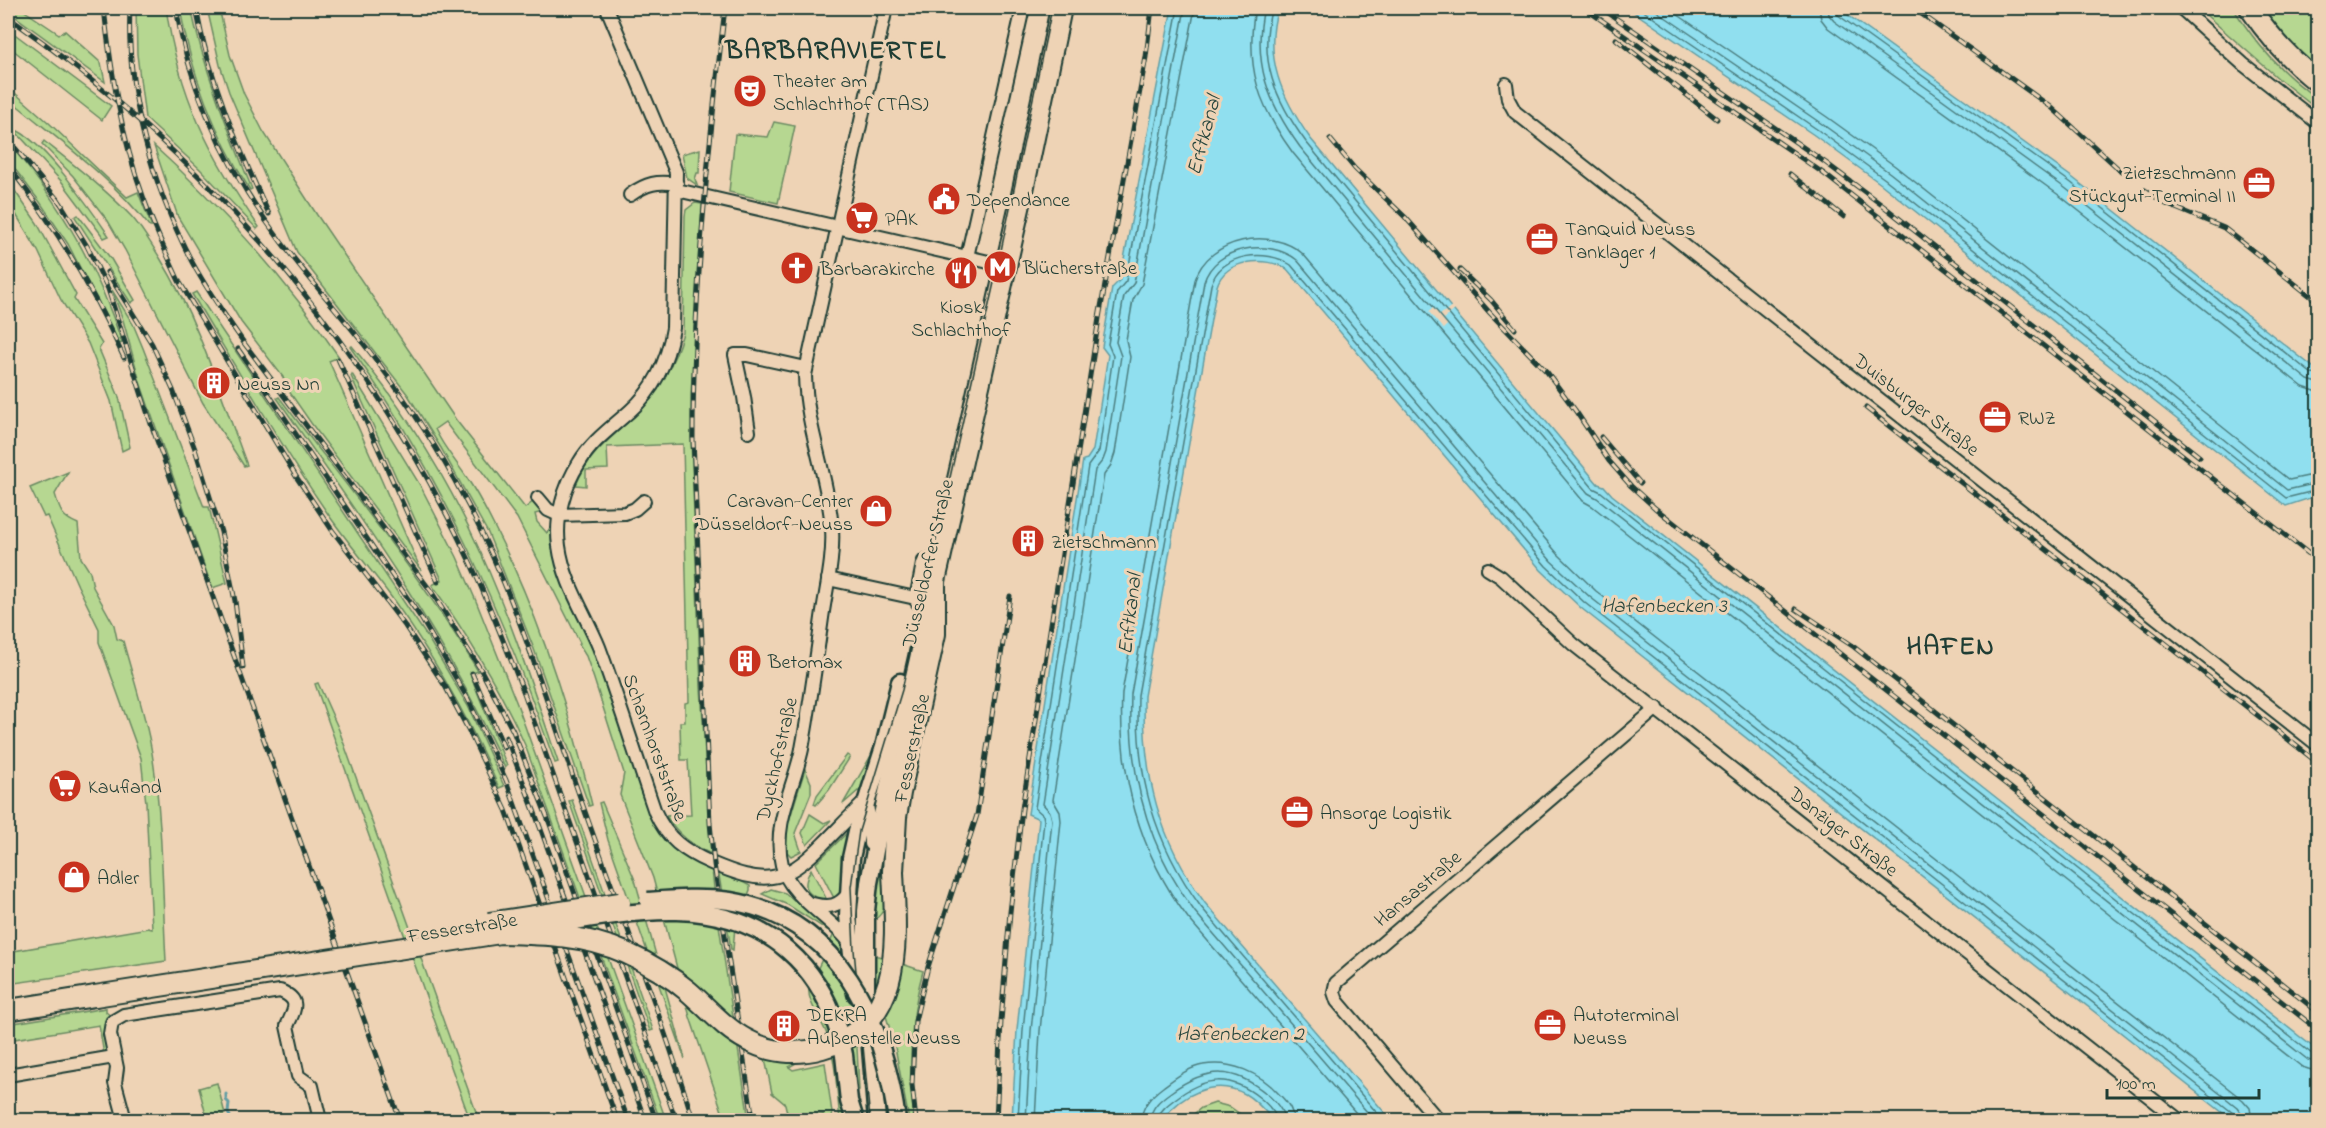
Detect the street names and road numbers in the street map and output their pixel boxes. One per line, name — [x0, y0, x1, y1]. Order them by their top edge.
street label: Duisburger Straße — [1845, 347, 1985, 465]
street label: Düsseldorfer Straße — [896, 476, 963, 652]
street label: Scharnhorststraße — [614, 670, 694, 825]
street label: Fesserstraße — [888, 691, 939, 807]
street label: Dyckhofstraße — [750, 695, 807, 825]
street label: Danziger Straße — [1780, 780, 1904, 886]
street label: Hansastraße — [1368, 845, 1469, 935]
street label: Fesserstraße — [404, 906, 519, 953]

